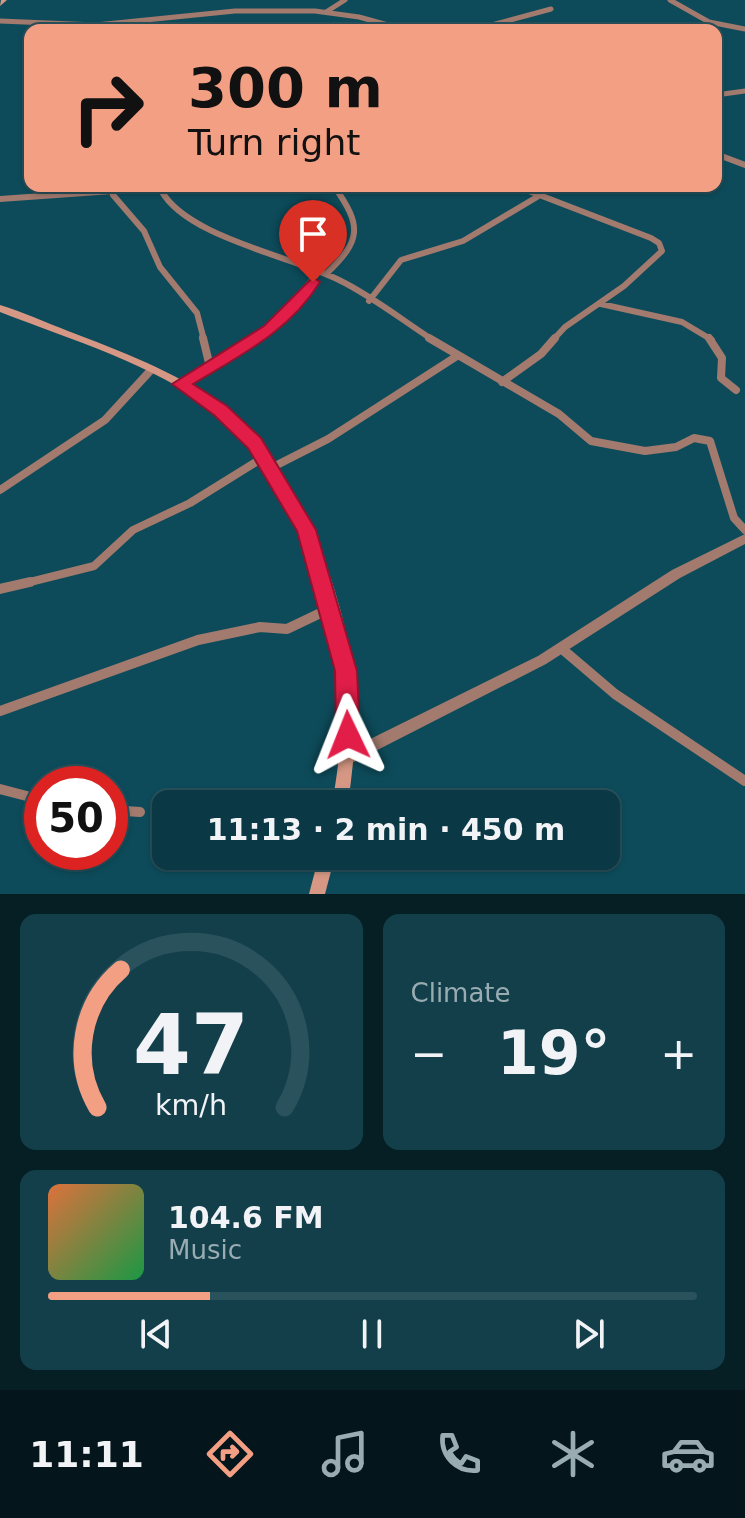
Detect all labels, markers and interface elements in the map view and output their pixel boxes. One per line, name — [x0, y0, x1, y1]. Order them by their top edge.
text: 300 m — [188, 55, 383, 120]
icon: right — [56, 56, 160, 160]
text: Turn right — [188, 122, 360, 163]
pin — [279, 200, 347, 282]
icon: arrive — [291, 212, 335, 256]
position arrow — [306, 693, 390, 777]
speed limit sign: 50 — [24, 766, 128, 870]
text: 11:13 · 2 min · 450 m — [207, 812, 565, 847]
text: Climate — [411, 978, 511, 1008]
text: 47 — [133, 997, 249, 1094]
text: 19° — [497, 1018, 611, 1088]
text: − — [411, 1028, 447, 1079]
text: + — [660, 1028, 697, 1079]
text: km/h — [155, 1088, 227, 1122]
text: 104.6 FM — [168, 1200, 324, 1235]
text: Music — [168, 1235, 242, 1265]
icon: previous — [134, 1312, 178, 1356]
icon: pause — [350, 1312, 394, 1356]
icon: next — [567, 1312, 611, 1356]
icon: directions — [202, 1426, 258, 1482]
icon: music — [317, 1426, 373, 1482]
icon: phone — [431, 1426, 487, 1482]
icon: climate — [545, 1426, 601, 1482]
icon: car — [660, 1426, 716, 1482]
text: 11:11 — [29, 1434, 144, 1475]

